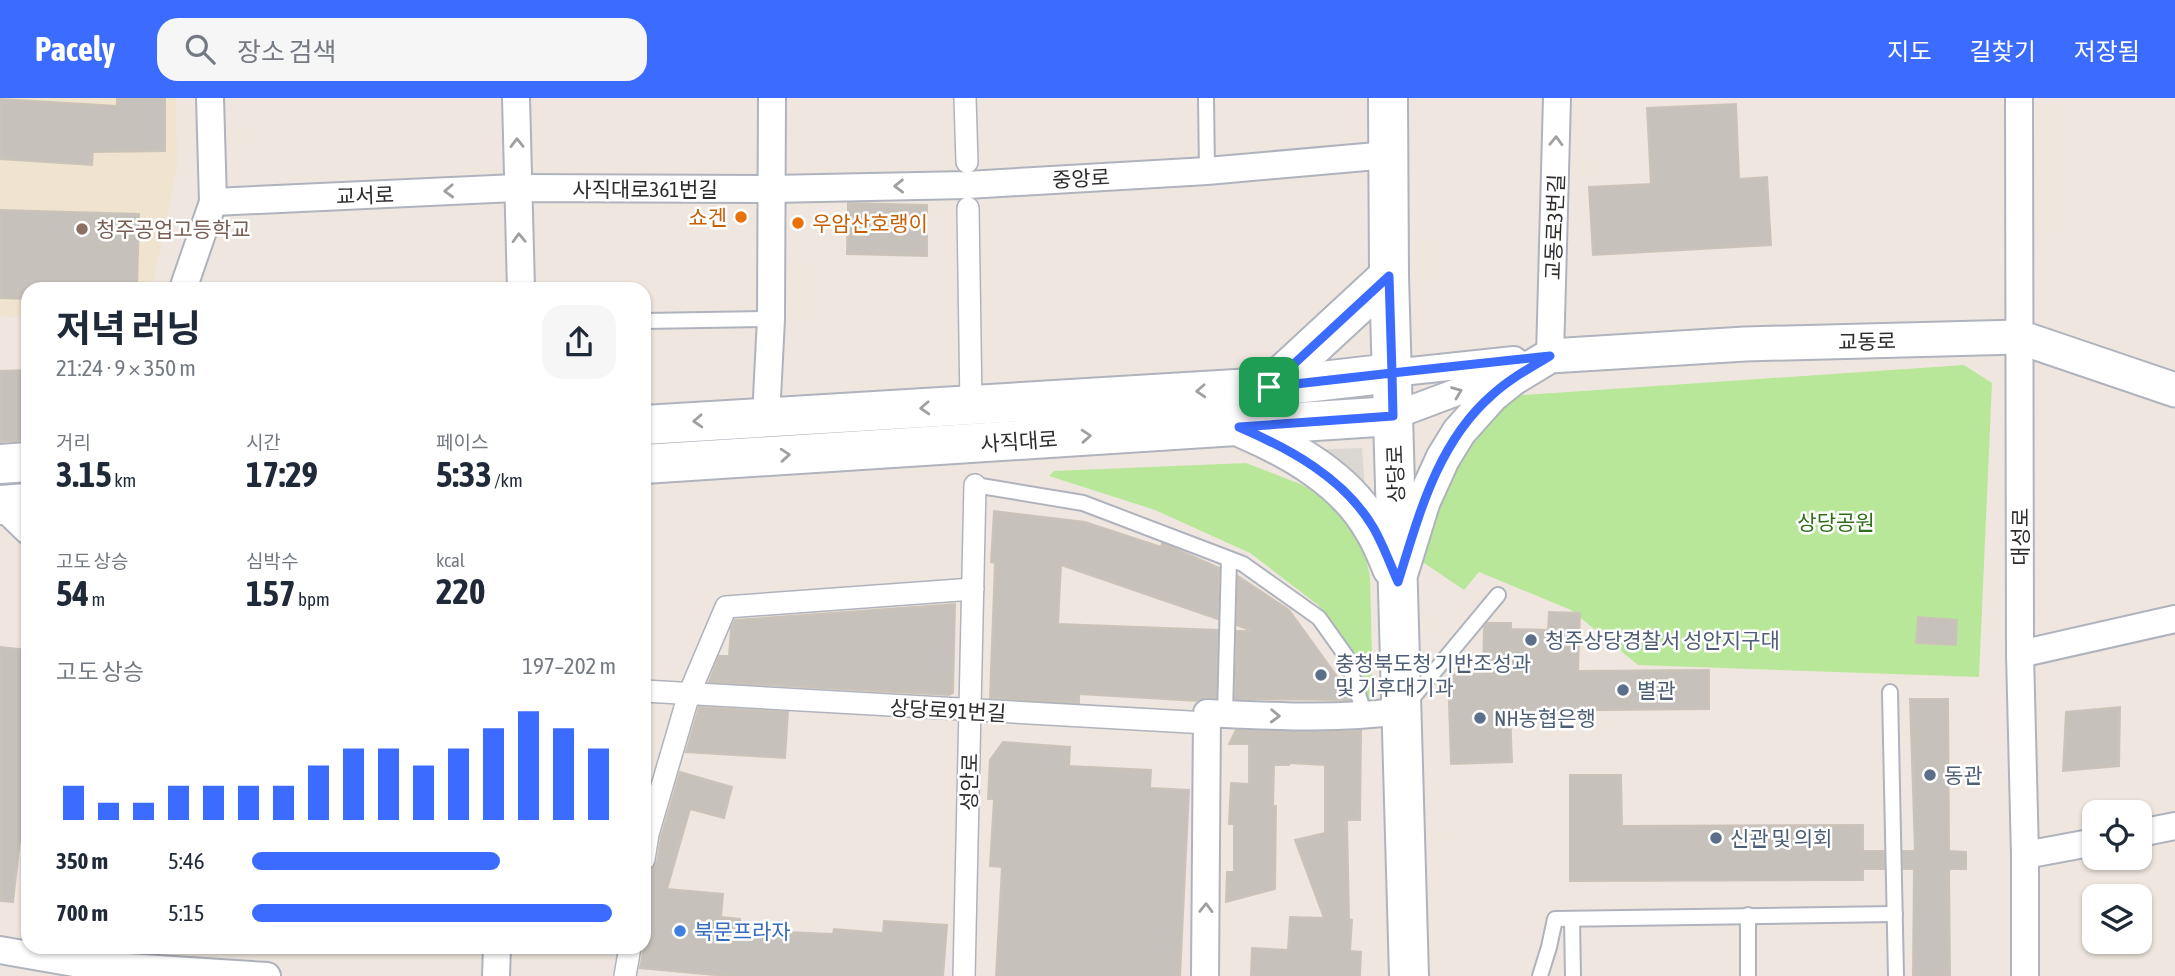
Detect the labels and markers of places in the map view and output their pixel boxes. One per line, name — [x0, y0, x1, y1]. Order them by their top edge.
place label: 쇼겐 — [688, 205, 727, 229]
marker: 쇼겐 — [733, 209, 749, 225]
place label: 우암산호랭이 — [812, 211, 928, 235]
marker: 우암산호랭이 — [790, 215, 806, 231]
place label: 청주공업고등학교 — [96, 217, 251, 241]
marker: 청주공업고등학교 — [74, 221, 90, 237]
pin — [1239, 357, 1299, 417]
place label: 청주상당경찰서 성안지구대 — [1545, 628, 1780, 652]
marker: 청주상당경찰서 성안지구대 — [1523, 632, 1539, 648]
place label: 충청북도청 기반조성과 및 기후대기과 — [1335, 651, 1531, 699]
marker: 충청북도청 기반조성과 및 기후대기과 — [1313, 667, 1329, 683]
place label: 별관 — [1637, 678, 1676, 702]
marker: 별관 — [1615, 682, 1631, 698]
place label: NH농협은행 — [1494, 706, 1596, 730]
marker: NH농협은행 — [1472, 710, 1488, 726]
place label: 동관 — [1944, 763, 1983, 787]
marker: 동관 — [1922, 767, 1938, 783]
place label: 신관 및 의회 — [1730, 826, 1832, 850]
marker: 신관 및 의회 — [1708, 830, 1724, 846]
place label: 북문프라자 — [694, 919, 791, 943]
marker: 북문프라자 — [672, 923, 688, 939]

